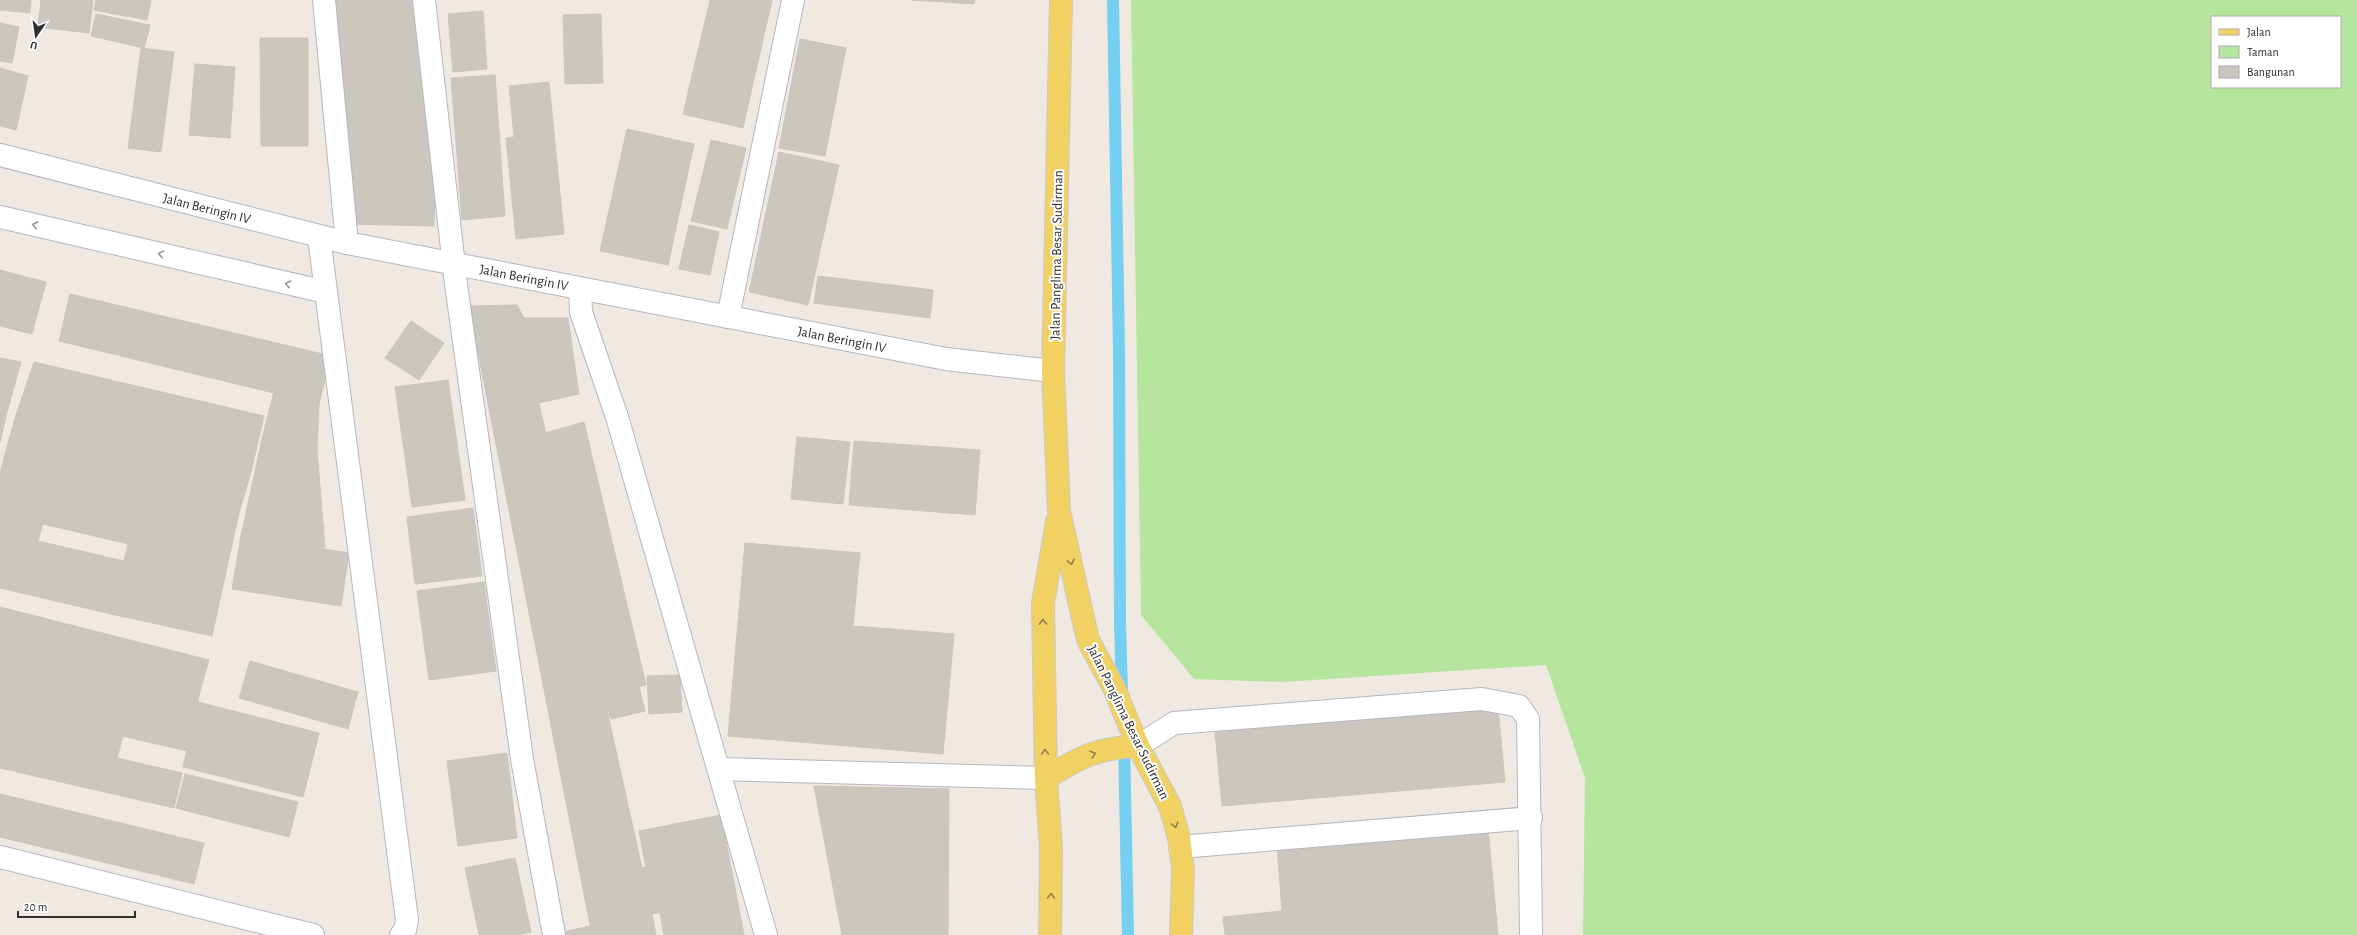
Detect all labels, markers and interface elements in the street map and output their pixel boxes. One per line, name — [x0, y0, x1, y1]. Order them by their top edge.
north arrow — [16, 16, 56, 56]
legend — [2211, 16, 2341, 88]
text: Jalan — [2247, 26, 2271, 38]
text: U — [29, 39, 39, 51]
text: Taman — [2247, 46, 2279, 58]
text: Bangunan — [2247, 66, 2295, 78]
street label: Jalan Panglima Besar Sudirman — [1049, 170, 1065, 340]
street label: Jalan Beringin IV — [161, 191, 252, 227]
one-way arrow — [32, 222, 38, 230]
one-way arrow — [158, 251, 165, 259]
street label: Jalan Beringin IV — [478, 263, 569, 293]
one-way arrow — [285, 280, 291, 288]
street label: Jalan Beringin IV — [796, 325, 887, 355]
one-way arrow — [1066, 559, 1074, 566]
one-way arrow — [1039, 619, 1047, 625]
street label: Jalan Panglima Besar Sudirman — [1085, 643, 1172, 802]
one-way arrow — [1041, 749, 1049, 755]
one-way arrow — [1089, 750, 1096, 758]
one-way arrow — [1170, 821, 1179, 828]
scale bar — [18, 893, 135, 919]
one-way arrow — [1047, 893, 1055, 899]
text: 20 m — [24, 901, 47, 913]

